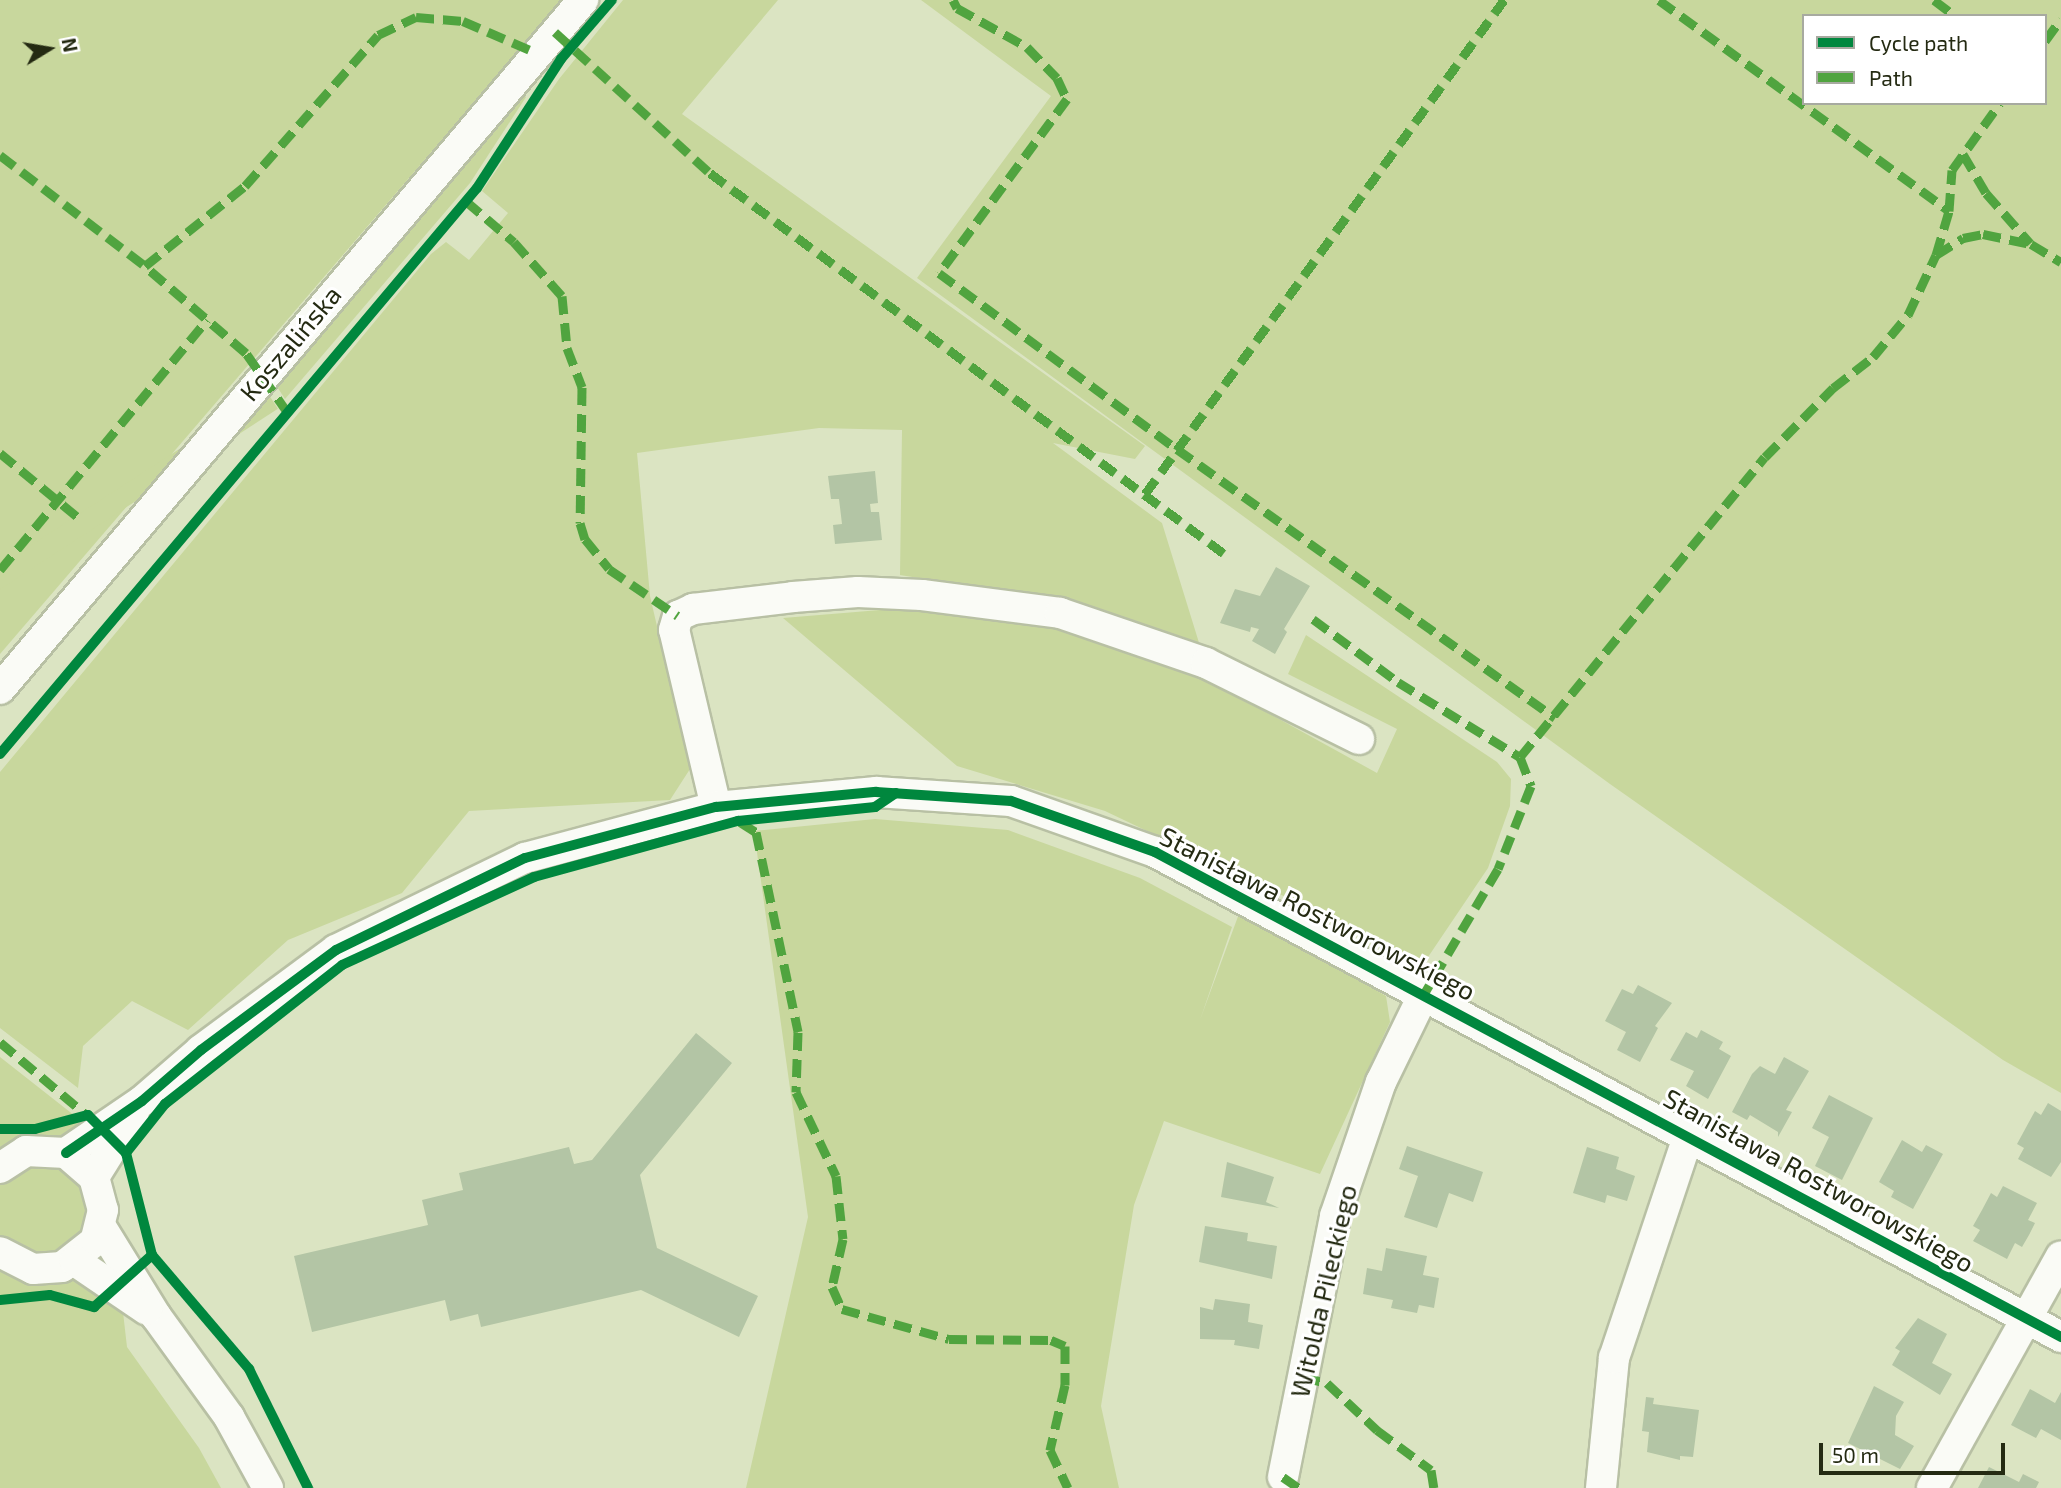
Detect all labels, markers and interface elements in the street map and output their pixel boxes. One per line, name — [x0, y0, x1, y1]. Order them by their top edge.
north arrow — [14, 14, 84, 84]
legend — [1802, 14, 2047, 105]
text: Cycle path — [1869, 30, 1968, 55]
text: N — [58, 36, 83, 54]
text: Path — [1869, 65, 1913, 90]
street label: Koszalińska — [233, 279, 347, 407]
street label: Stanisława Rostworowskiego — [1155, 820, 1481, 1006]
street label: Stanisława Rostworowskiego — [1658, 1082, 1980, 1278]
street label: Witolda Pileckiego — [1283, 1182, 1363, 1400]
scale bar — [1823, 1428, 2008, 1472]
text: 50 m — [1832, 1442, 1879, 1467]

